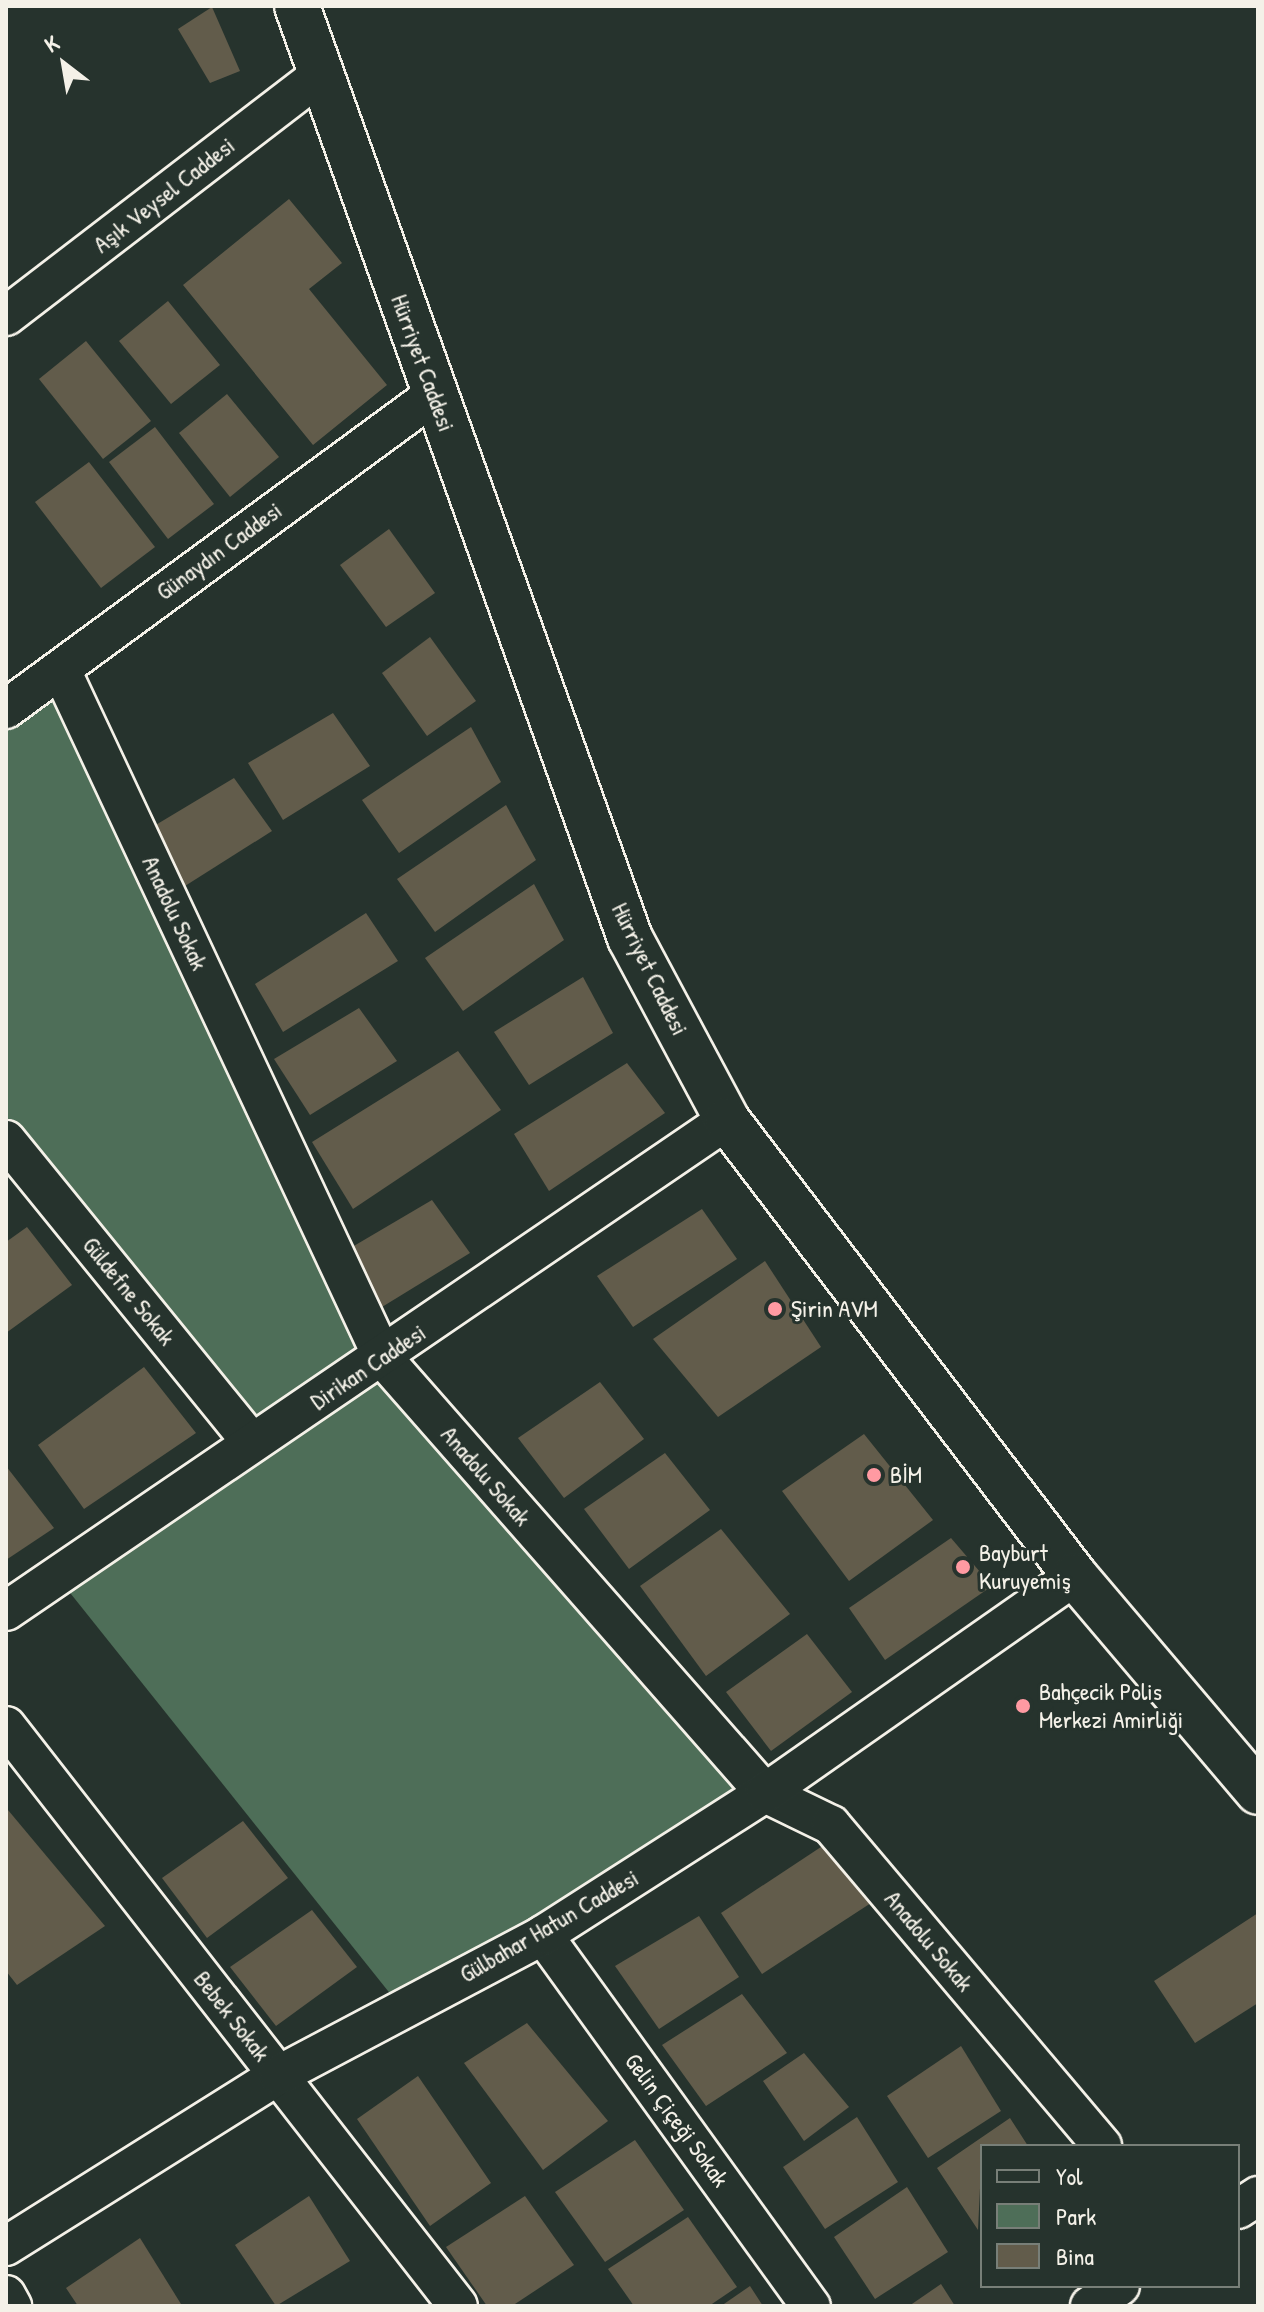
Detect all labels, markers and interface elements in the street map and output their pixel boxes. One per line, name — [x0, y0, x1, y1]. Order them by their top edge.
north arrow — [24, 24, 104, 104]
text: K — [39, 28, 64, 59]
street label: Aşık Veysel Caddesi — [88, 131, 240, 259]
street label: Hürriyet Caddesi — [385, 291, 461, 435]
street label: Günaydın Caddesi — [151, 496, 287, 606]
street label: Anadolu Sokak — [136, 851, 214, 975]
street label: Hürriyet Caddesi — [606, 898, 694, 1040]
street label: Güldefne Sokak — [77, 1231, 181, 1351]
place label: Şirin AVM — [791, 1295, 878, 1323]
marker: Şirin AVM — [766, 1300, 784, 1318]
street label: Dirikan Caddesi — [305, 1318, 431, 1416]
street label: Anadolu Sokak — [435, 1420, 537, 1532]
place label: BİM — [890, 1461, 922, 1489]
marker: BİM — [865, 1466, 883, 1484]
place label: Bayburt Kuruyemiş — [979, 1539, 1071, 1595]
marker: Bayburt Kuruyemiş — [954, 1558, 972, 1576]
place label: Bahçecik Polis Merkezi Amirliği — [1039, 1678, 1183, 1734]
marker: Bahçecik Polis Merkezi Amirliği — [1014, 1697, 1032, 1715]
street label: Gülbahar Hatun Caddesi — [455, 1863, 643, 1989]
street label: Anadolu Sokak — [879, 1885, 979, 1997]
street label: Bebek Sokak — [188, 1965, 276, 2067]
street label: Gelin Çiçeği Sokak — [619, 2048, 735, 2192]
legend — [980, 2144, 1240, 2288]
text: Yol — [1056, 2160, 1083, 2192]
text: Park — [1056, 2200, 1096, 2232]
text: Bina — [1056, 2240, 1094, 2272]

